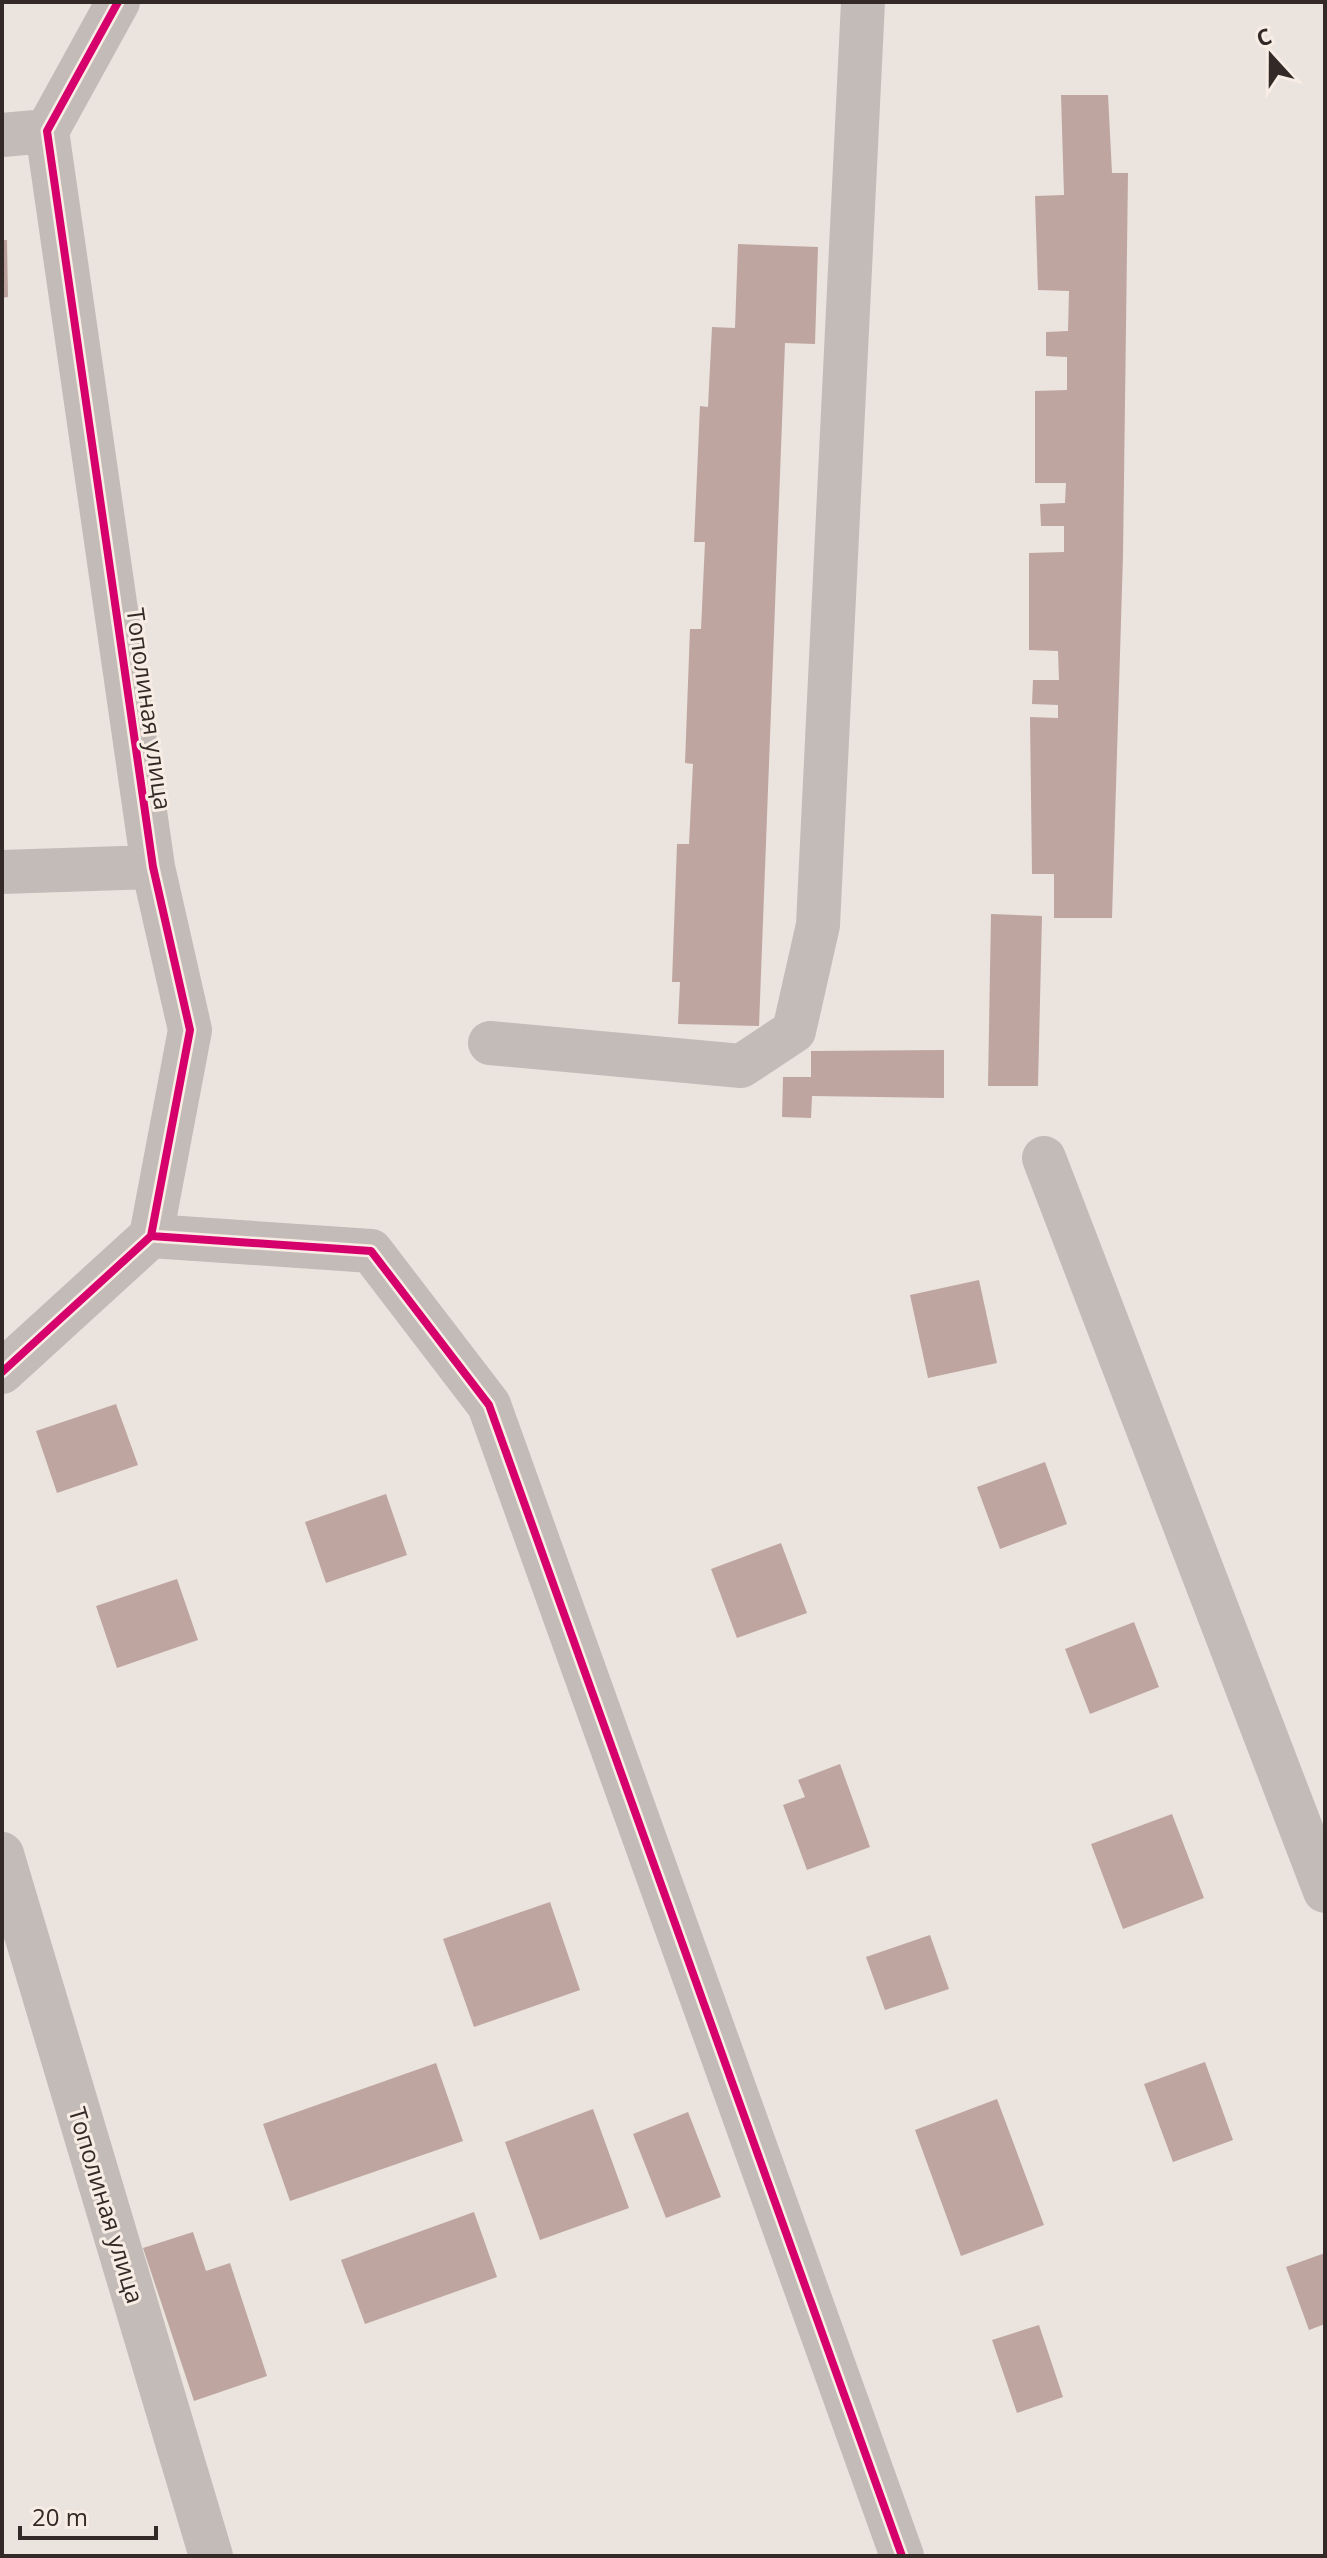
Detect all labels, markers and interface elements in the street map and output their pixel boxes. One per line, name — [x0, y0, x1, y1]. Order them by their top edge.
north arrow — [1231, 16, 1311, 96]
text: С — [1252, 20, 1275, 53]
street label: Тополиная улица — [120, 606, 180, 812]
street label: Тополиная улица — [61, 2103, 153, 2307]
scale bar — [20, 2490, 156, 2540]
text: 20 m — [32, 2500, 88, 2533]

